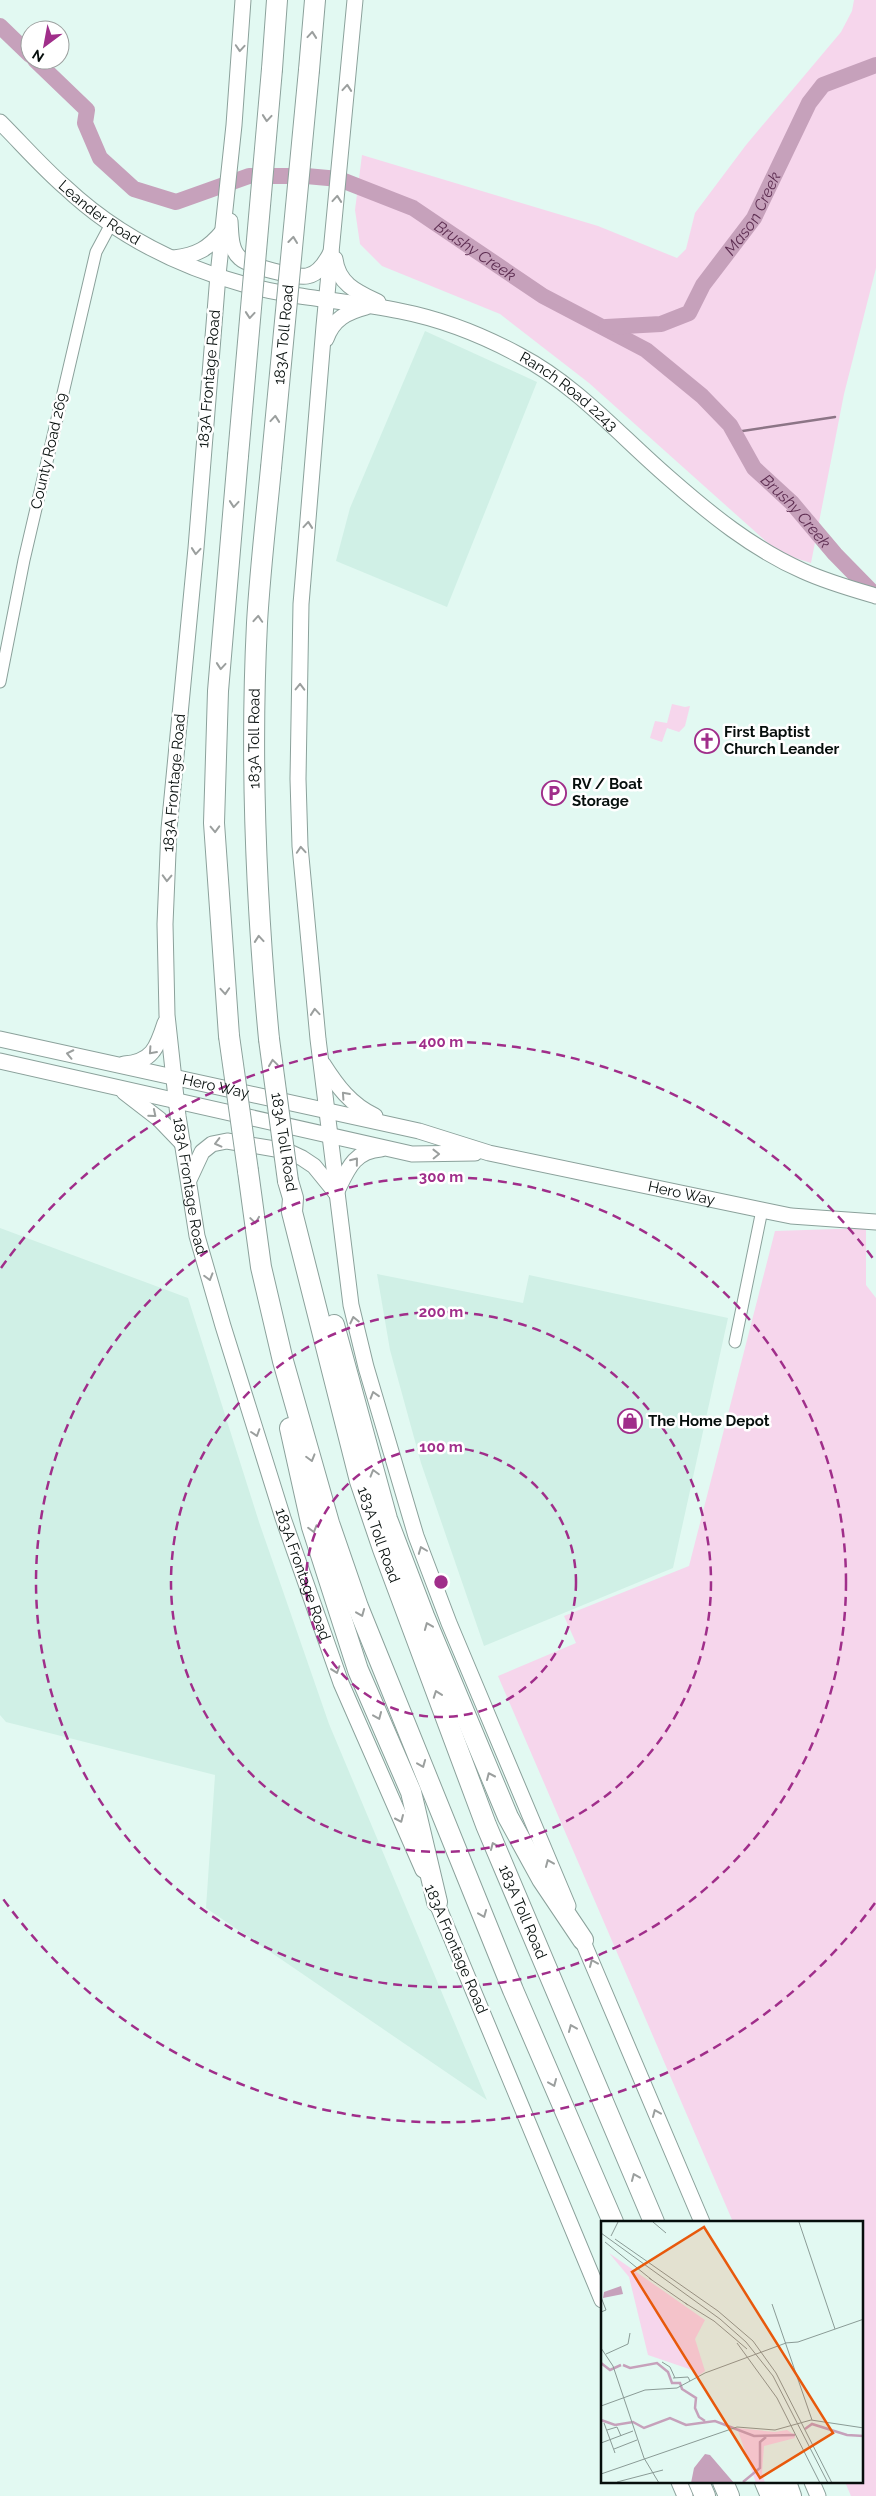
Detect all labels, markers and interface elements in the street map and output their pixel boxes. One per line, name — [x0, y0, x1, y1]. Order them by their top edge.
north arrow — [20, 20, 70, 70]
one-way arrow — [306, 31, 317, 39]
one-way arrow — [234, 44, 245, 52]
text: N — [29, 46, 47, 66]
one-way arrow — [341, 84, 352, 92]
one-way arrow — [262, 114, 273, 122]
water label: Mason Creek — [720, 168, 784, 258]
street label: Leander Road — [55, 177, 143, 249]
one-way arrow — [332, 195, 343, 203]
water label: Brushy Creek — [431, 216, 520, 285]
one-way arrow — [287, 236, 298, 244]
street label: 183A Toll Road — [270, 284, 297, 385]
street label: 183A Frontage Road — [194, 309, 224, 449]
one-way arrow — [245, 311, 256, 319]
street label: Ranch Road 2243 — [516, 348, 621, 435]
street label: County Road 269 — [27, 391, 71, 511]
one-way arrow — [269, 415, 280, 423]
water label: Brushy Creek — [757, 470, 835, 552]
one-way arrow — [229, 501, 240, 509]
one-way arrow — [302, 521, 313, 529]
one-way arrow — [190, 547, 201, 555]
one-way arrow — [252, 615, 263, 623]
one-way arrow — [215, 662, 226, 670]
one-way arrow — [295, 683, 305, 691]
street label: 183A Toll Road — [245, 688, 264, 789]
street label: 183A Frontage Road — [159, 713, 189, 853]
place label: First Baptist Church Leander — [724, 723, 839, 758]
church icon: First Baptist Church Leander — [694, 728, 720, 754]
place label: RV / Boat Storage — [572, 775, 643, 810]
parking icon: RV / Boat Storage — [541, 780, 567, 806]
one-way arrow — [210, 825, 220, 833]
one-way arrow — [295, 845, 306, 853]
one-way arrow — [161, 874, 172, 882]
one-way arrow — [254, 934, 265, 942]
one-way arrow — [220, 987, 231, 995]
one-way arrow — [310, 1007, 321, 1015]
text: 400 m — [419, 1033, 463, 1051]
one-way arrow — [149, 1046, 158, 1055]
one-way arrow — [65, 1050, 74, 1060]
one-way arrow — [268, 1059, 279, 1067]
street label: Hero Way — [181, 1070, 251, 1102]
street label: 183A Toll Road — [267, 1091, 301, 1193]
one-way arrow — [342, 1091, 351, 1100]
one-way arrow — [147, 1108, 156, 1117]
street label: 183A Frontage Road — [169, 1116, 211, 1257]
one-way arrow — [214, 1137, 223, 1148]
one-way arrow — [432, 1149, 440, 1159]
one-way arrow — [349, 1158, 357, 1167]
text: 300 m — [419, 1168, 463, 1186]
street label: Hero Way — [646, 1177, 717, 1209]
one-way arrow — [249, 1215, 259, 1224]
one-way arrow — [204, 1273, 214, 1281]
text: 200 m — [419, 1303, 463, 1321]
one-way arrow — [349, 1315, 360, 1324]
one-way arrow — [369, 1392, 379, 1400]
shop icon: The Home Depot — [617, 1408, 643, 1434]
place label: The Home Depot — [648, 1412, 770, 1430]
one-way arrow — [251, 1428, 261, 1436]
text: 100 m — [419, 1438, 463, 1456]
one-way arrow — [305, 1454, 315, 1462]
one-way arrow — [369, 1469, 379, 1477]
street label: 183A Toll Road — [354, 1484, 404, 1585]
street label: 183A Frontage Road — [271, 1506, 334, 1643]
one-way arrow — [307, 1525, 318, 1534]
one-way arrow — [417, 1547, 427, 1555]
centre of rings — [432, 1573, 450, 1591]
one-way arrow — [355, 1608, 365, 1617]
one-way arrow — [423, 1622, 434, 1631]
one-way arrow — [330, 1665, 340, 1673]
one-way arrow — [433, 1690, 443, 1699]
one-way arrow — [371, 1711, 382, 1720]
one-way arrow — [415, 1759, 426, 1768]
one-way arrow — [486, 1772, 497, 1781]
one-way arrow — [394, 1814, 405, 1823]
one-way arrow — [490, 1842, 501, 1851]
one-way arrow — [545, 1859, 556, 1868]
street label: 183A Toll Road — [495, 1862, 551, 1962]
street label: 183A Frontage Road — [421, 1882, 491, 2016]
one-way arrow — [476, 1909, 487, 1918]
one-way arrow — [588, 1959, 599, 1968]
one-way arrow — [567, 2024, 578, 2033]
one-way arrow — [547, 2078, 558, 2087]
one-way arrow — [651, 2109, 662, 2118]
one-way arrow — [631, 2173, 641, 2182]
inset map — [601, 2221, 864, 2484]

